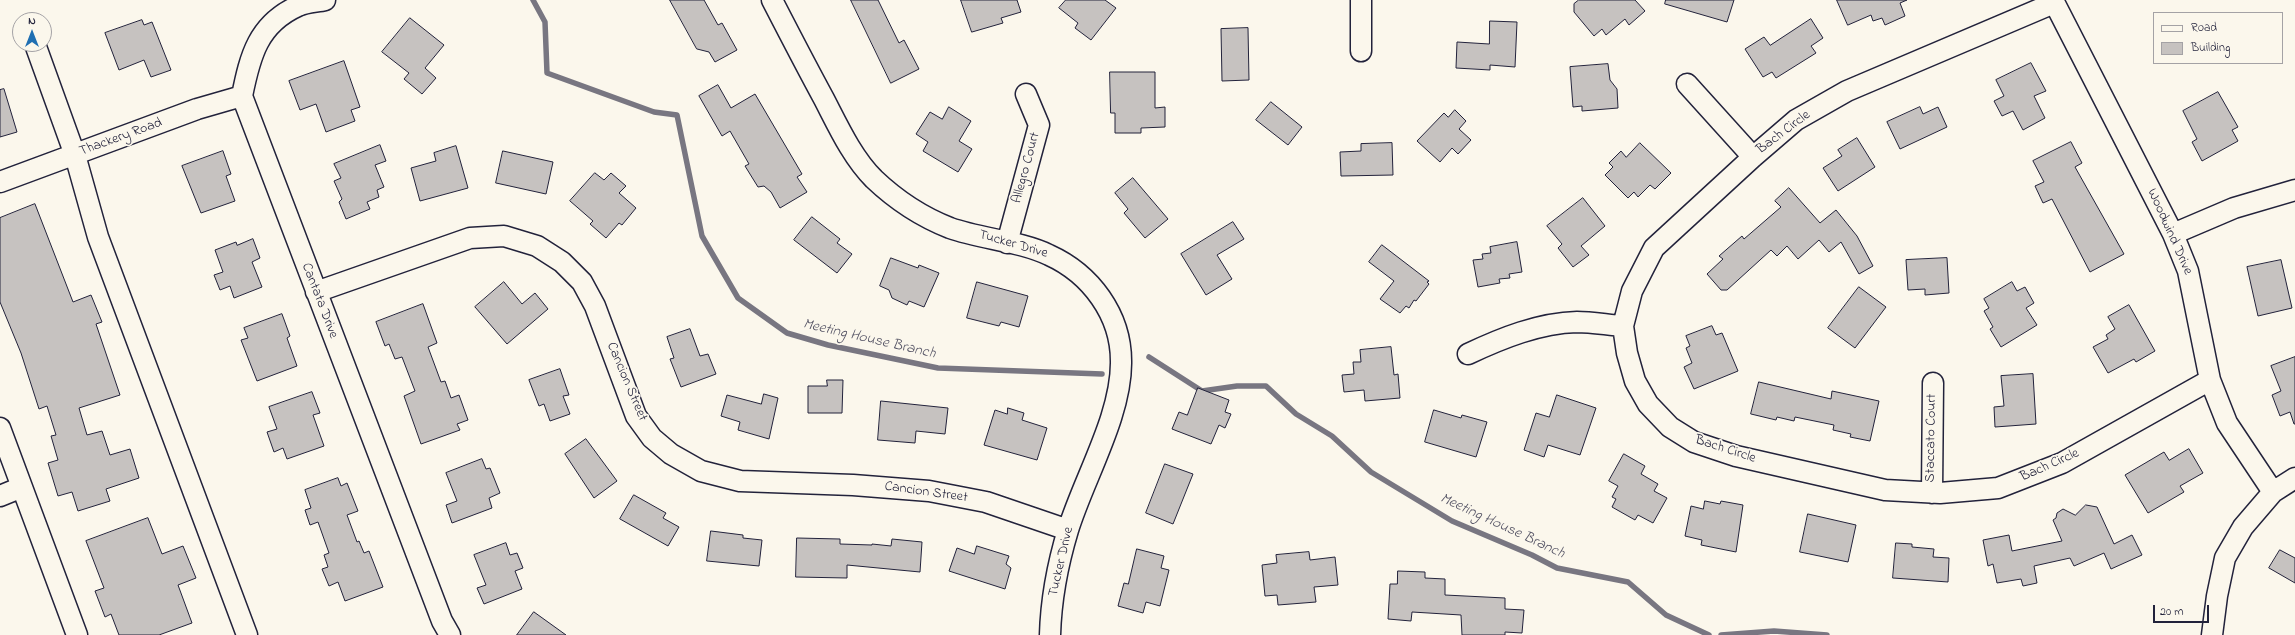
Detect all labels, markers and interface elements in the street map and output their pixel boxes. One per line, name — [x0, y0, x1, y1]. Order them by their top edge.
north arrow — [12, 12, 52, 52]
legend — [2153, 12, 2283, 64]
text: N — [28, 13, 36, 29]
text: Road — [2191, 19, 2217, 37]
text: Building — [2191, 39, 2230, 57]
street label: Bach Circle — [1754, 107, 1814, 159]
street label: Thackery Road — [77, 115, 165, 161]
street label: Allegro Court — [1009, 131, 1045, 205]
street label: Woodwind Drive — [2143, 186, 2195, 278]
street label: Tucker Drive — [977, 227, 1049, 263]
street label: Cantata Drive — [297, 261, 341, 341]
water label: Meeting House Branch — [801, 316, 937, 364]
street label: Cancion Street — [602, 340, 650, 424]
street label: Staccato Court — [1923, 394, 1941, 482]
street label: Bach Circle — [1693, 432, 1757, 468]
street label: Bach Circle — [2018, 446, 2082, 486]
street label: Cancion Street — [883, 479, 969, 507]
water label: Meeting House Branch — [1437, 490, 1567, 564]
street label: Tucker Drive — [1046, 526, 1078, 598]
scale bar — [2155, 597, 2211, 623]
text: 20 m — [2160, 603, 2183, 621]

